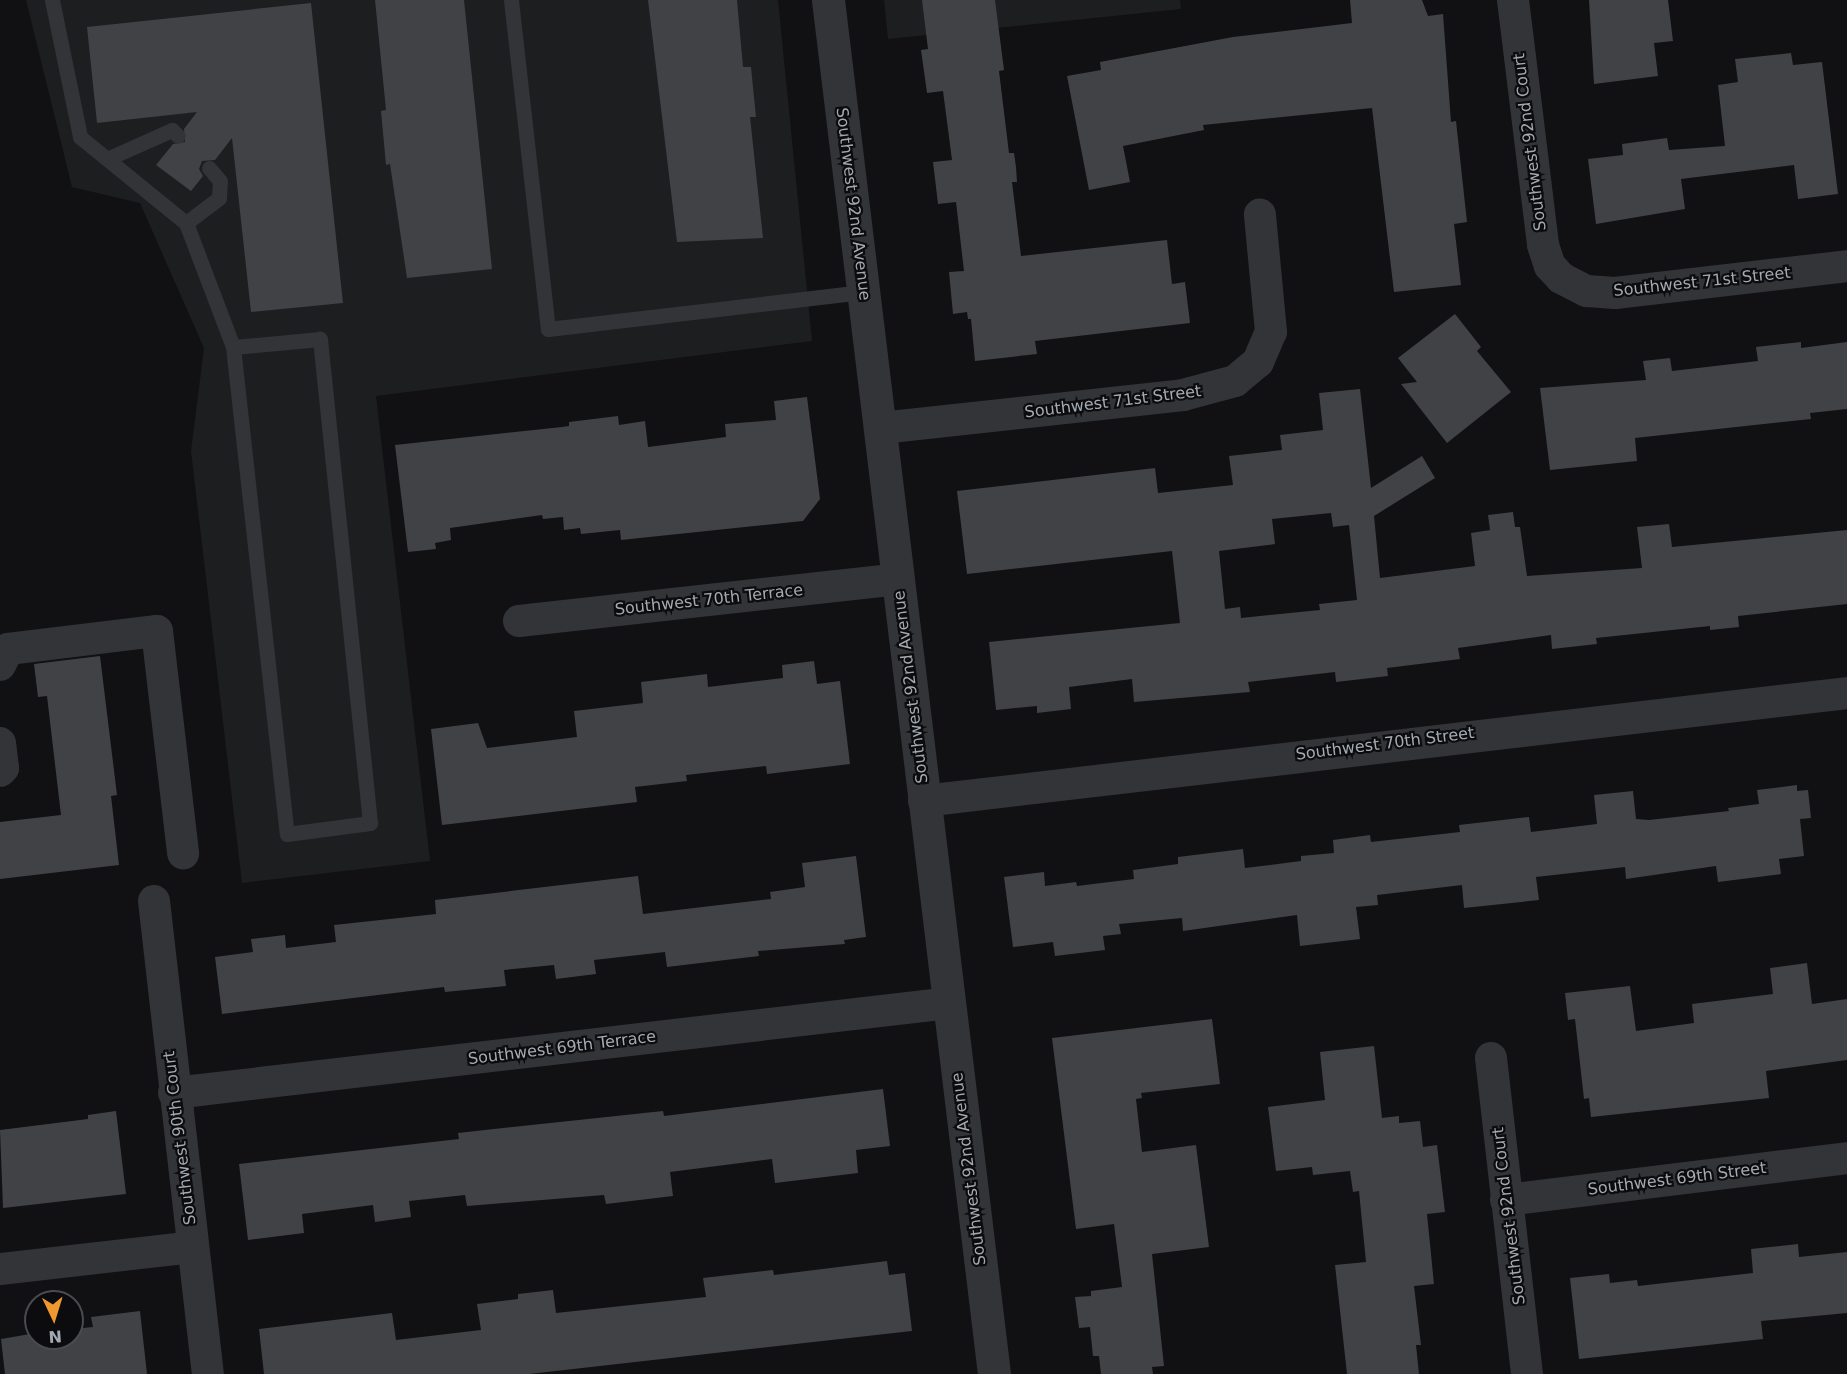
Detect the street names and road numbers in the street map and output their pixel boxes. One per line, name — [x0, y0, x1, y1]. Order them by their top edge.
street label: Southwest 92nd Court — [1510, 52, 1550, 232]
street label: Southwest 92nd Avenue — [832, 106, 874, 302]
street label: Southwest 71st Street — [1613, 263, 1791, 301]
street label: Southwest 71st Street — [1024, 382, 1202, 422]
street label: Southwest 70th Terrace — [614, 581, 804, 619]
street label: Southwest 92nd Avenue — [890, 589, 932, 785]
street label: Southwest 70th Street — [1295, 724, 1475, 764]
street label: Southwest 69th Terrace — [467, 1027, 657, 1069]
street label: Southwest 90th Court — [160, 1050, 200, 1226]
street label: Southwest 92nd Avenue — [948, 1071, 990, 1267]
street label: Southwest 92nd Court — [1489, 1126, 1529, 1306]
street label: Southwest 69th Street — [1587, 1159, 1767, 1199]

